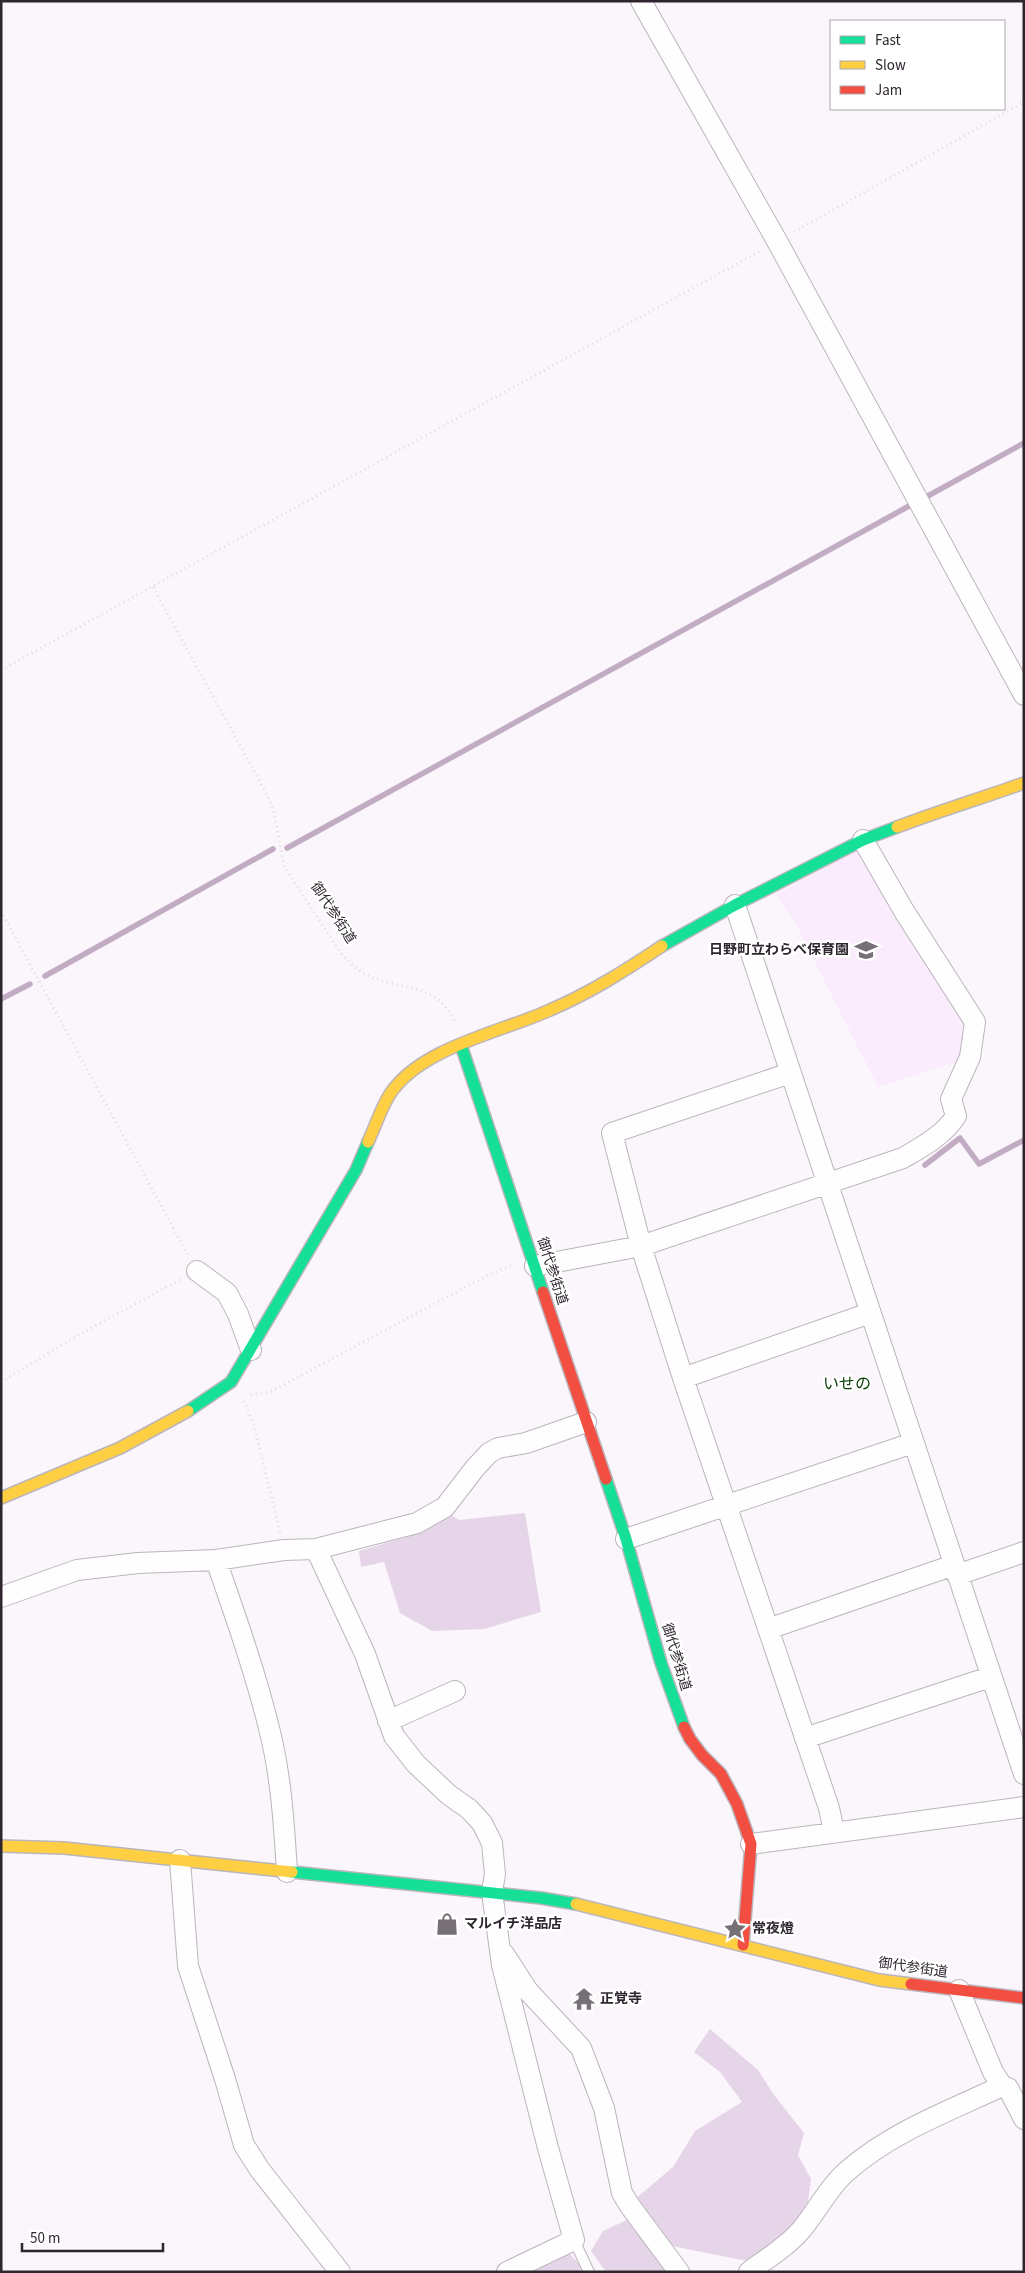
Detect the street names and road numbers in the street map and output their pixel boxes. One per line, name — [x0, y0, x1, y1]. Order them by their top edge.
street label: 御代参街道 — [306, 878, 360, 948]
street label: 御代参街道 — [532, 1235, 572, 1307]
street label: 御代参街道 — [656, 1621, 696, 1693]
street label: 御代参街道 — [877, 1953, 949, 1983]

